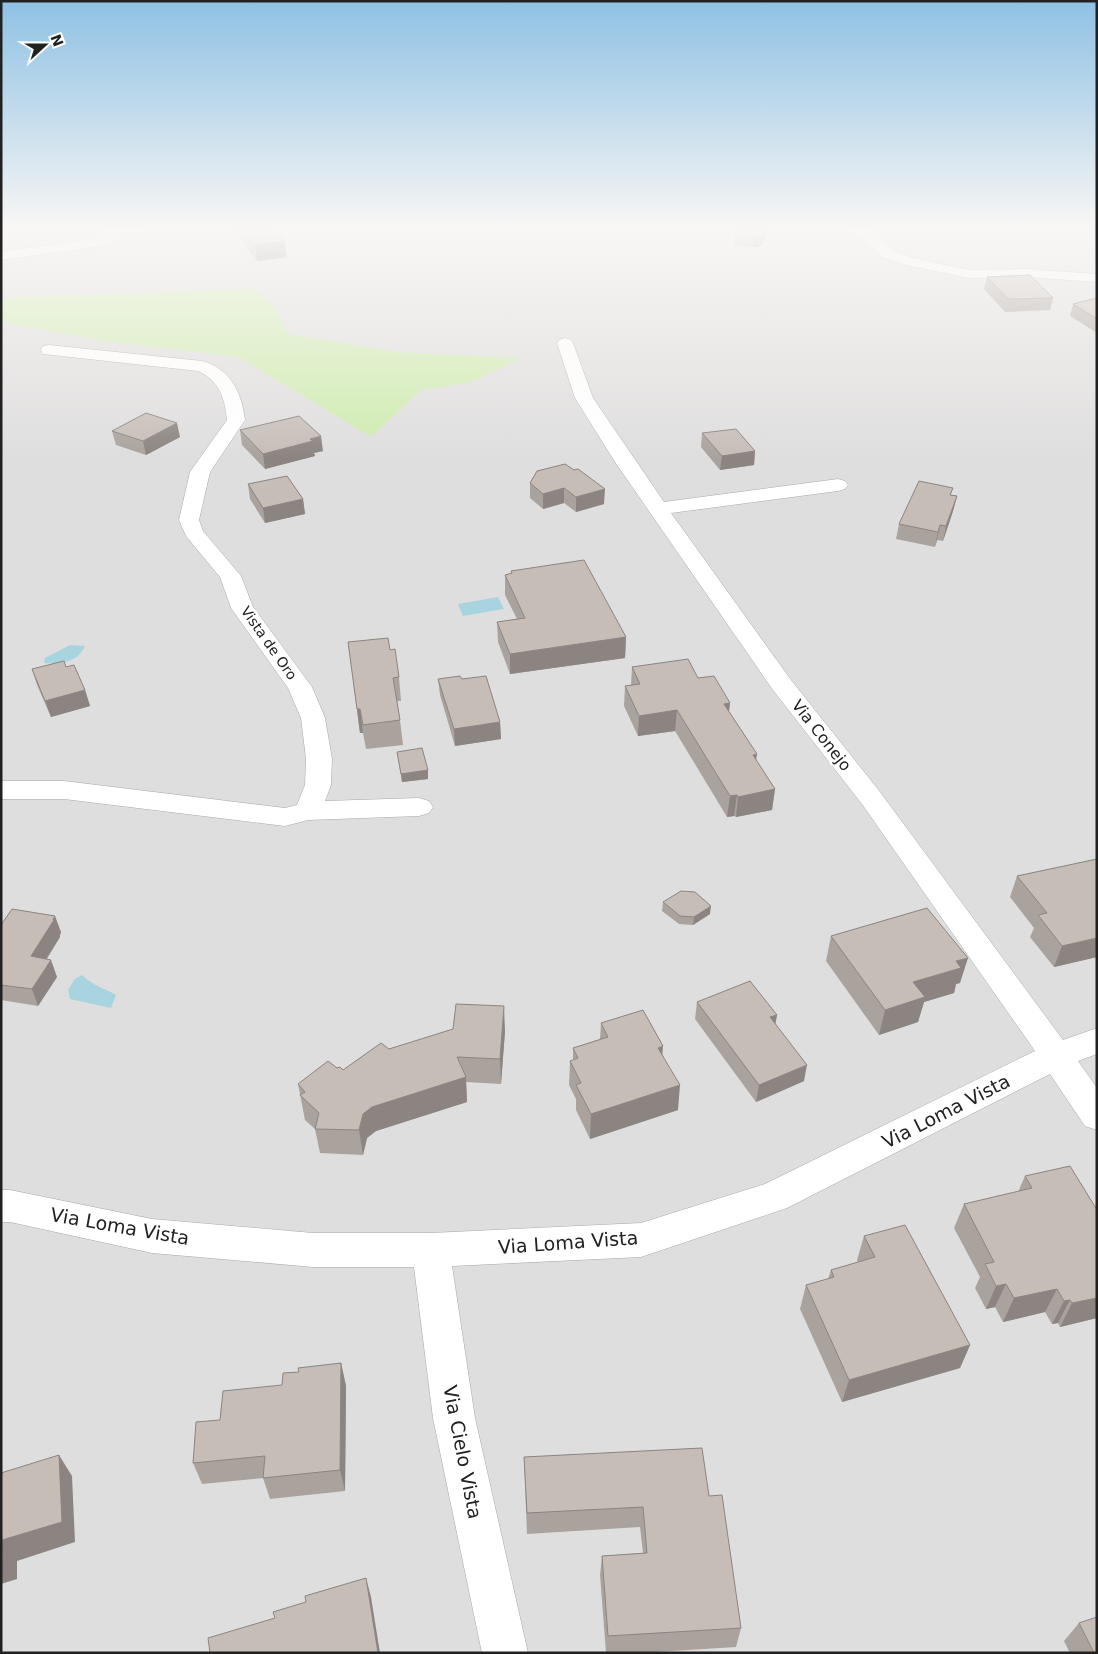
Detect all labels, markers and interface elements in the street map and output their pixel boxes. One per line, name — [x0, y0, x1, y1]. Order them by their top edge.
north arrow — [20, 20, 70, 70]
text: N — [48, 32, 67, 49]
street label: Vista de Oro — [238, 603, 300, 683]
street label: Via Conejo — [788, 696, 855, 775]
street label: Via Loma Vista — [878, 1069, 1014, 1153]
street label: Via Loma Vista — [49, 1203, 191, 1249]
street label: Via Loma Vista — [497, 1226, 639, 1258]
street label: Via Cielo Vista — [439, 1383, 487, 1521]

